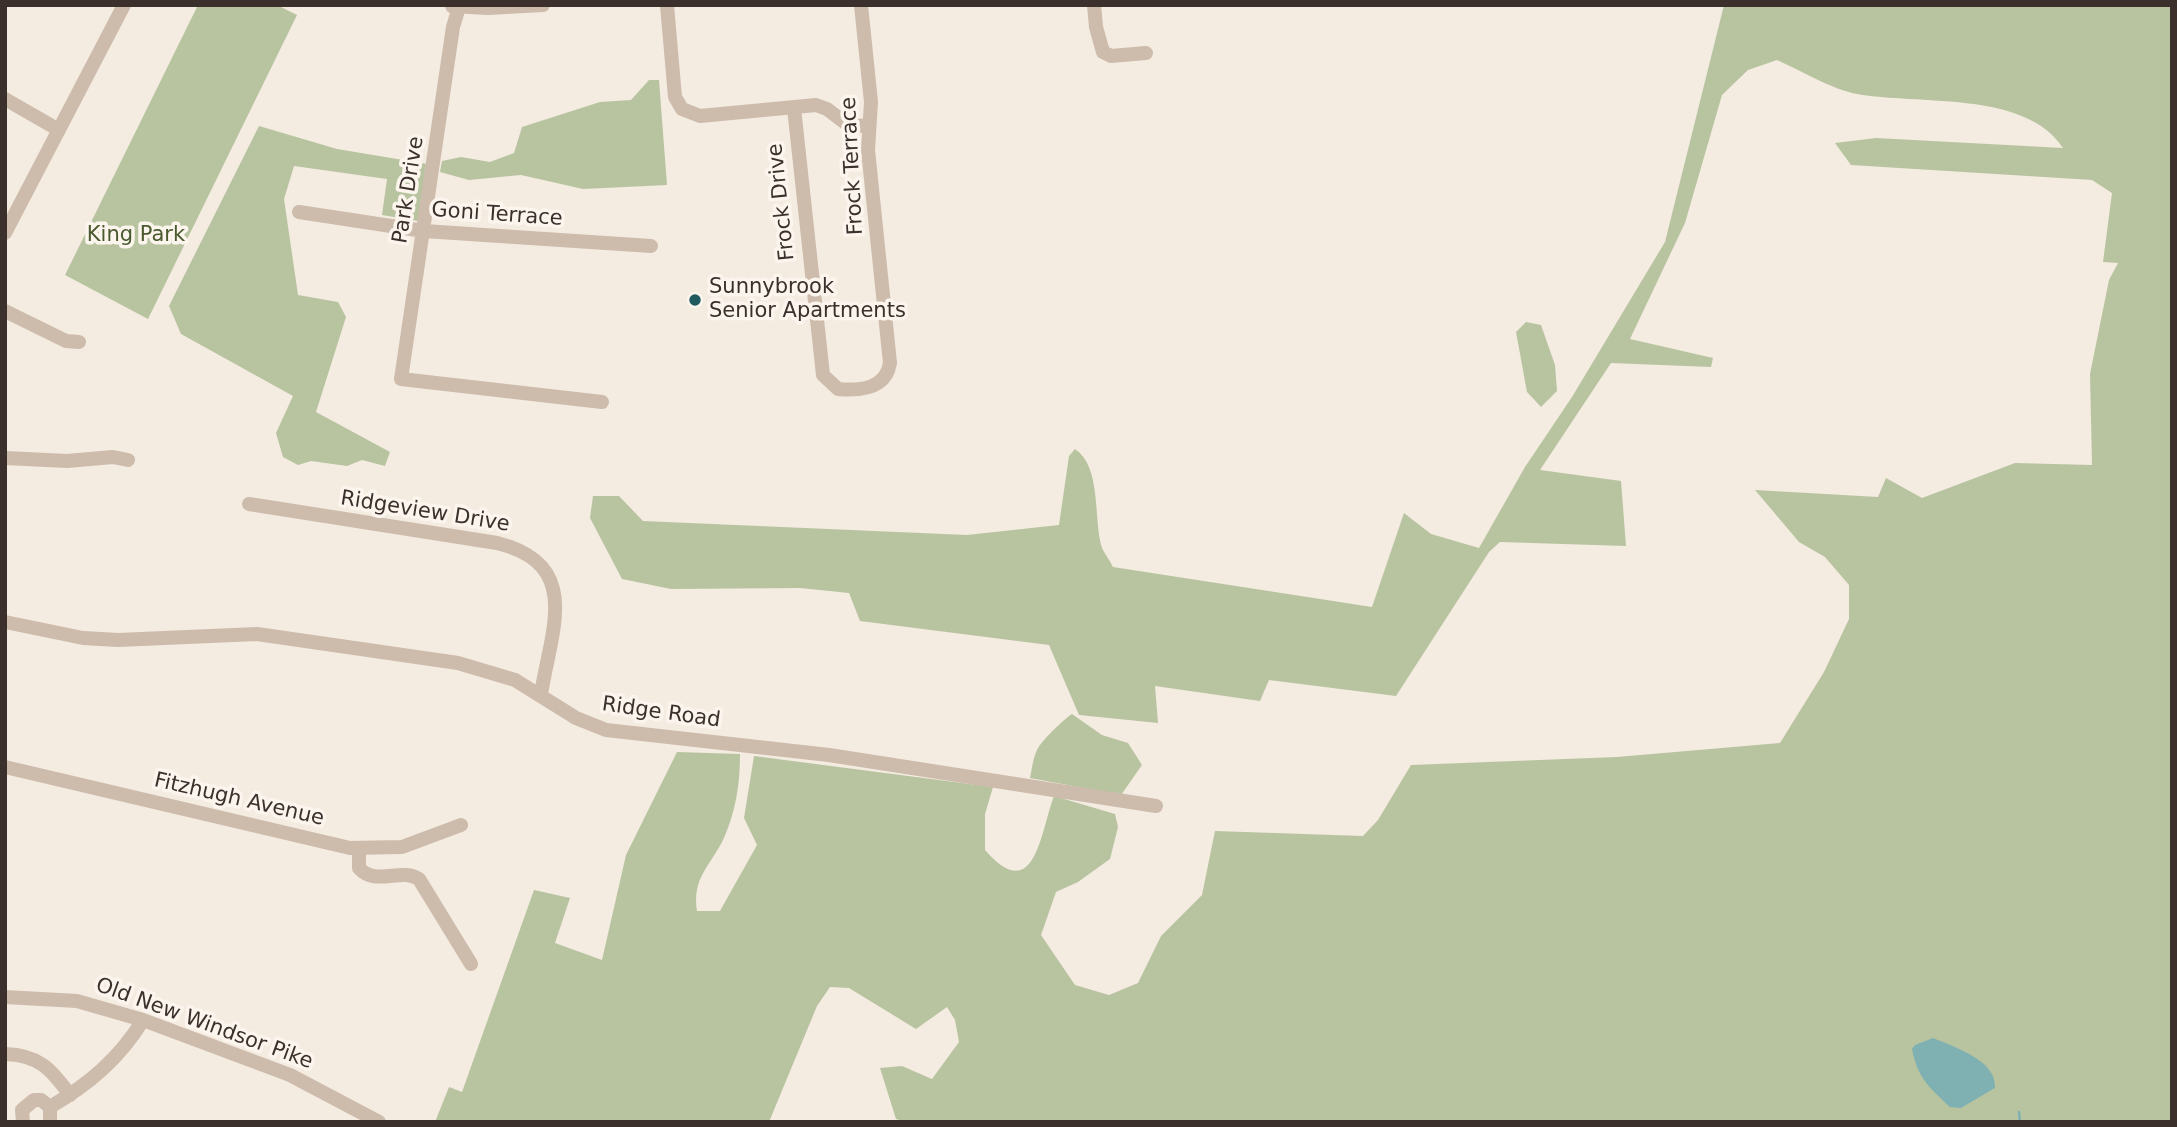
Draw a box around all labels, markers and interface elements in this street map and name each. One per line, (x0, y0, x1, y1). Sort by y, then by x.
street label: Frock Terrace (837, 96, 869, 236)
street label: Park Drive (388, 135, 430, 245)
street label: Frock Drive (763, 142, 801, 262)
street label: Goni Terrace (431, 198, 563, 232)
park label: King Park (87, 223, 185, 249)
place label: Sunnybrook Senior Apartments (709, 275, 906, 325)
marker: Sunnybrook Senior Apartments (687, 292, 703, 308)
street label: Ridgeview Drive (339, 486, 511, 538)
street label: Ridge Road (600, 692, 722, 734)
street label: Fitzhugh Avenue (152, 768, 326, 832)
street label: Old New Windsor Pike (92, 973, 316, 1075)

